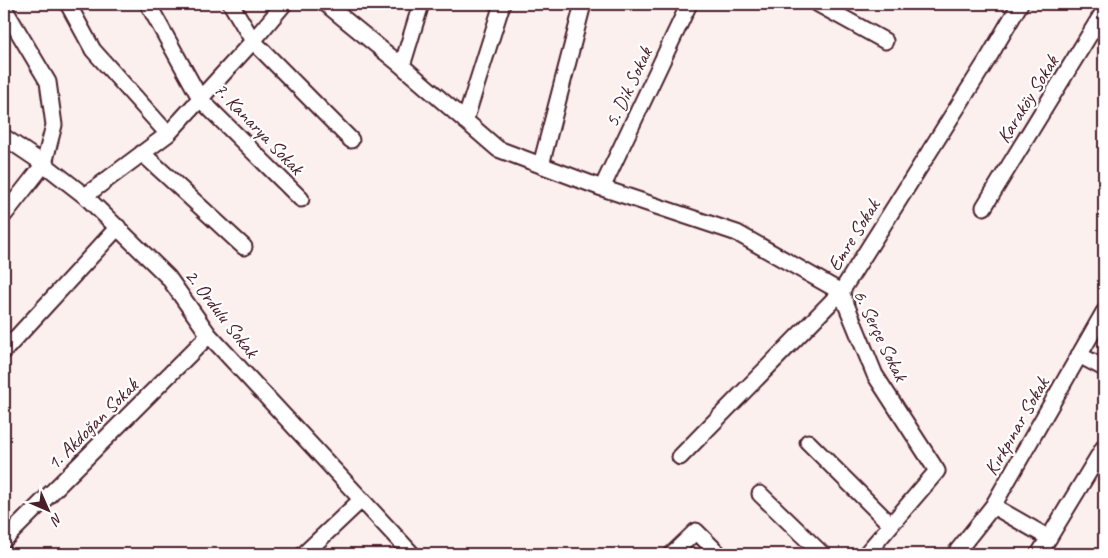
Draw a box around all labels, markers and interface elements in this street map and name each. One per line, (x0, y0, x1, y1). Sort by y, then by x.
street label: 5. Dik Sokak (599, 42, 658, 131)
street label: Karaköy Sokak (991, 50, 1065, 148)
street label: 7. Kanarya Sokak (208, 77, 310, 181)
street label: Emre Sokak (822, 193, 886, 276)
street label: 2. Ordulu Sokak (179, 264, 265, 364)
street label: 6. Serçe Sokak (848, 285, 914, 387)
street label: Kırkpınar Sokak (978, 371, 1055, 480)
street label: 1. Akdoğan Sokak (41, 372, 145, 475)
north arrow (22, 486, 72, 536)
text: N (46, 510, 66, 530)

